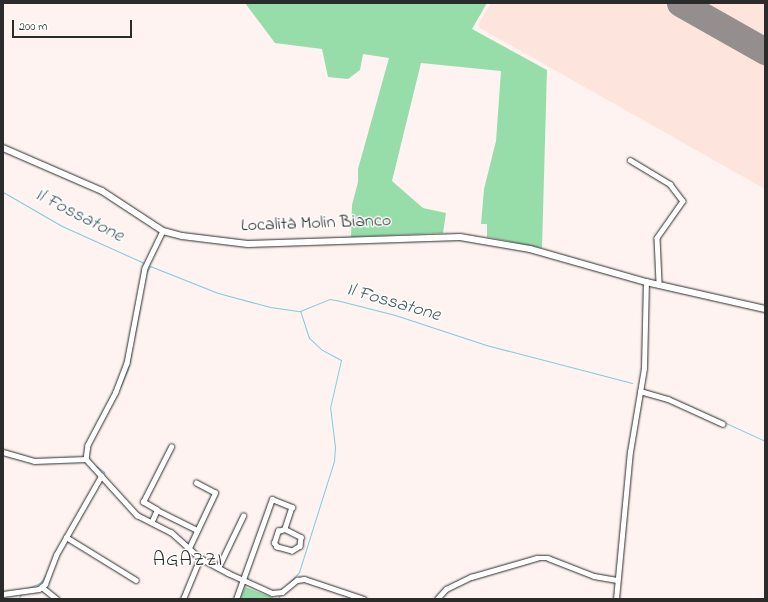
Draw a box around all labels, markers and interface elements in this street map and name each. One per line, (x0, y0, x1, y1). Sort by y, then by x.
scale bar (14, 12, 134, 38)
text: 200 m (19, 18, 48, 36)
water label: Il Fossatone (31, 184, 127, 248)
street label: Località Molin Bianco (241, 211, 391, 237)
water label: Il Fossatone (343, 279, 443, 327)
district label: AGAZZI (153, 548, 223, 572)

